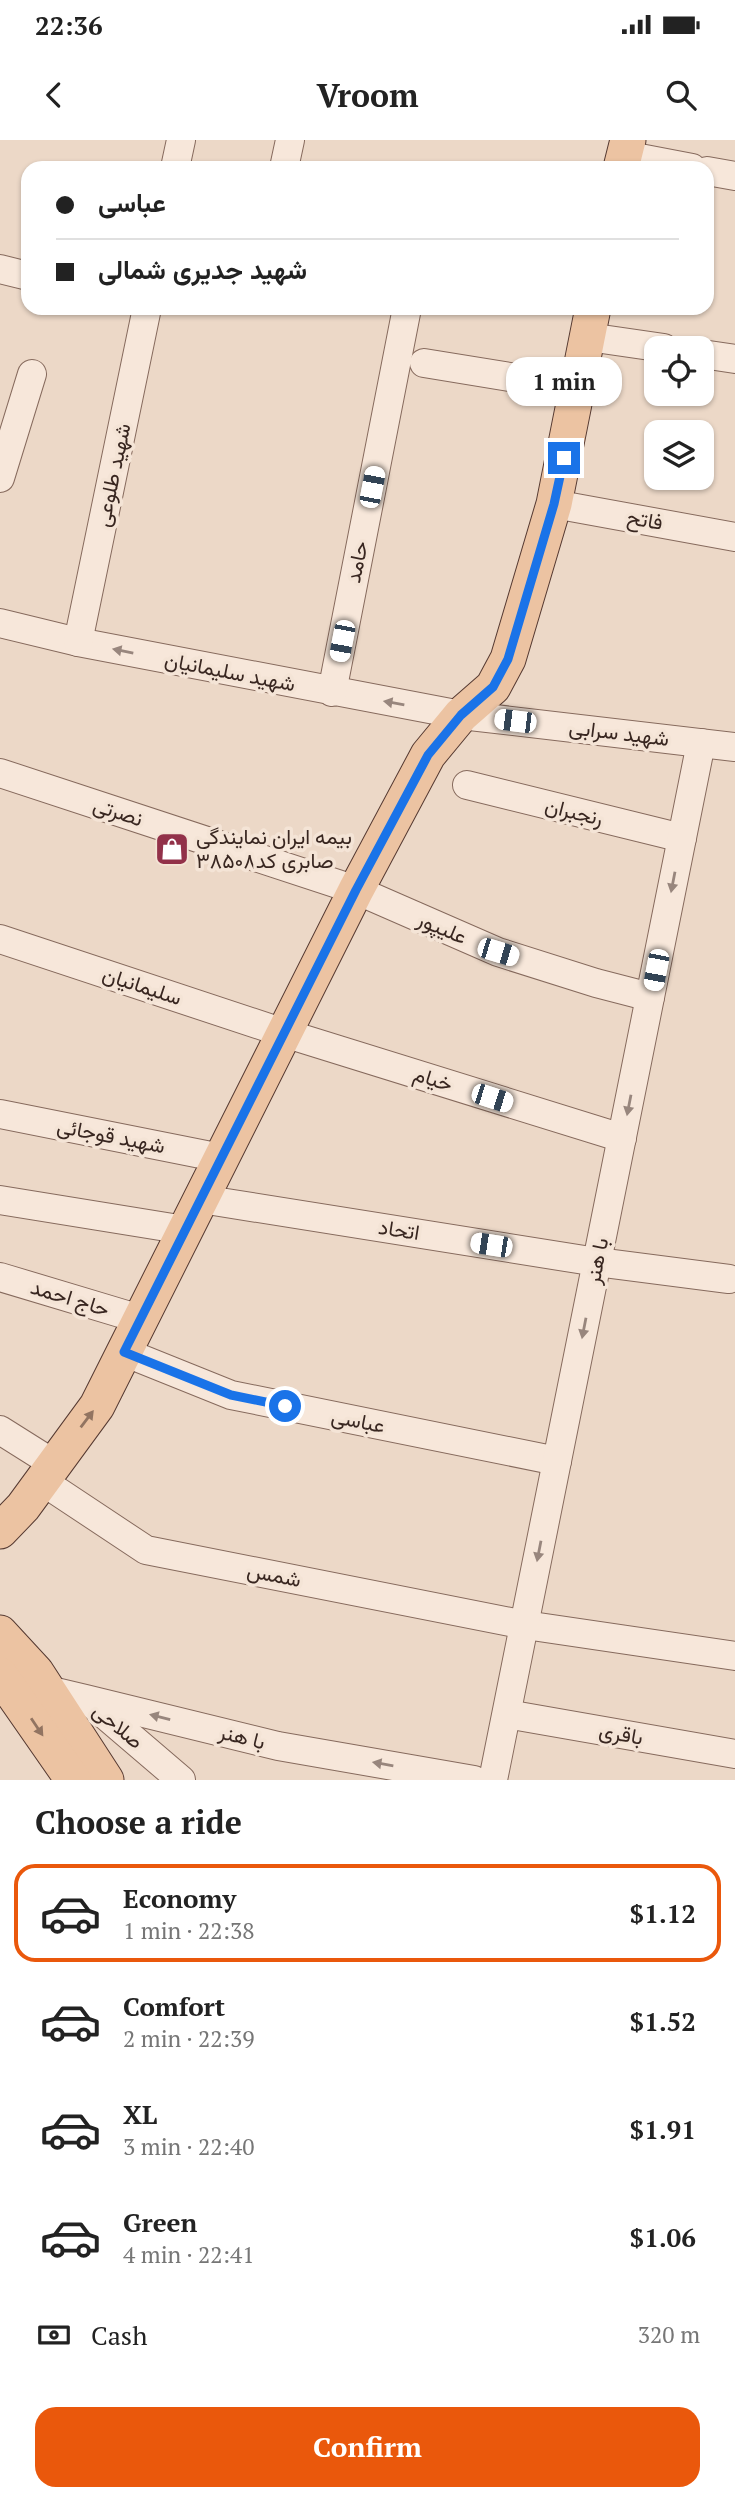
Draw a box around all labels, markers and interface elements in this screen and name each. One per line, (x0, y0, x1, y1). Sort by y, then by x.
text: 22:36 (35, 8, 103, 42)
text: Vroom (316, 74, 419, 116)
icon: back (35, 76, 73, 114)
icon: search (662, 76, 700, 114)
text: عباسی (98, 185, 166, 219)
text: شهید جدیری شمالی (98, 252, 307, 286)
map controls (644, 336, 714, 490)
button: locate (644, 336, 714, 406)
callout: 1 min (506, 356, 622, 406)
text: 1 min (533, 366, 595, 397)
street label: شهید طلوعی (87, 420, 137, 529)
button: layers (644, 420, 714, 490)
route end (548, 442, 580, 474)
car (358, 464, 387, 510)
street label: فاتح (625, 502, 665, 537)
street label: حامد (338, 539, 374, 585)
car (328, 618, 357, 664)
one-way arrow (112, 645, 134, 656)
street label: شهید سلیمانیان (162, 645, 298, 697)
one-way arrow (383, 697, 405, 708)
car (493, 708, 538, 734)
street label: شهید سرابی (567, 712, 671, 752)
street label: نصرتی (90, 790, 147, 832)
street label: رنجبران (542, 790, 606, 832)
place label: بیمه ایران نمایندگی صابری کد۳۸۵۰۸ (196, 822, 352, 874)
shop icon: بیمه ایران نمایندگی صابری کد۳۸۵۰۸ (153, 830, 191, 868)
one-way arrow (668, 871, 679, 893)
street label: علیپور (412, 904, 471, 951)
car (475, 936, 522, 968)
car (642, 947, 671, 993)
street label: سلیمانیان (99, 959, 185, 1011)
street label: خیام (410, 1059, 456, 1098)
car (469, 1082, 516, 1114)
one-way arrow (623, 1094, 634, 1116)
street label: شهید قوجائی (55, 1111, 168, 1159)
street label: اتحاد (377, 1212, 422, 1246)
car (469, 1231, 514, 1259)
street label: با هنر (578, 1235, 614, 1287)
street label: حاج احمد (27, 1272, 113, 1323)
one-way arrow (578, 1317, 589, 1339)
route start (269, 1390, 301, 1422)
street label: عباسی (329, 1401, 387, 1439)
one-way arrow (79, 1410, 93, 1428)
one-way arrow (534, 1540, 545, 1562)
street label: شمس (245, 1555, 304, 1593)
street label: صلاحی (87, 1696, 150, 1755)
one-way arrow (149, 1711, 171, 1722)
street label: باقری (597, 1715, 645, 1751)
street label: با هنر (215, 1717, 268, 1755)
one-way arrow (30, 1718, 44, 1736)
one-way arrow (372, 1758, 394, 1769)
text: Choose a ride (35, 1801, 242, 1843)
text: Economy (123, 1881, 236, 1915)
icon: car (39, 1882, 102, 1945)
text: $1.12 (630, 1896, 696, 1930)
text: 1 min · 22:38 (123, 1915, 255, 1946)
text: Comfort (123, 1989, 225, 2023)
icon: car (39, 1990, 102, 2053)
text: $1.52 (630, 2004, 696, 2038)
text: 2 min · 22:39 (123, 2023, 255, 2054)
text: XL (123, 2097, 157, 2131)
icon: car (39, 2098, 102, 2161)
text: $1.91 (630, 2112, 696, 2146)
text: 3 min · 22:40 (123, 2131, 255, 2162)
text: Green (123, 2205, 197, 2239)
icon: car (39, 2206, 102, 2269)
text: $1.06 (630, 2220, 696, 2254)
text: 4 min · 22:41 (123, 2239, 255, 2270)
icon: cash (35, 2316, 73, 2354)
text: Cash (91, 2318, 147, 2352)
text: 320 m (638, 2319, 700, 2350)
button: Confirm (35, 2407, 700, 2487)

